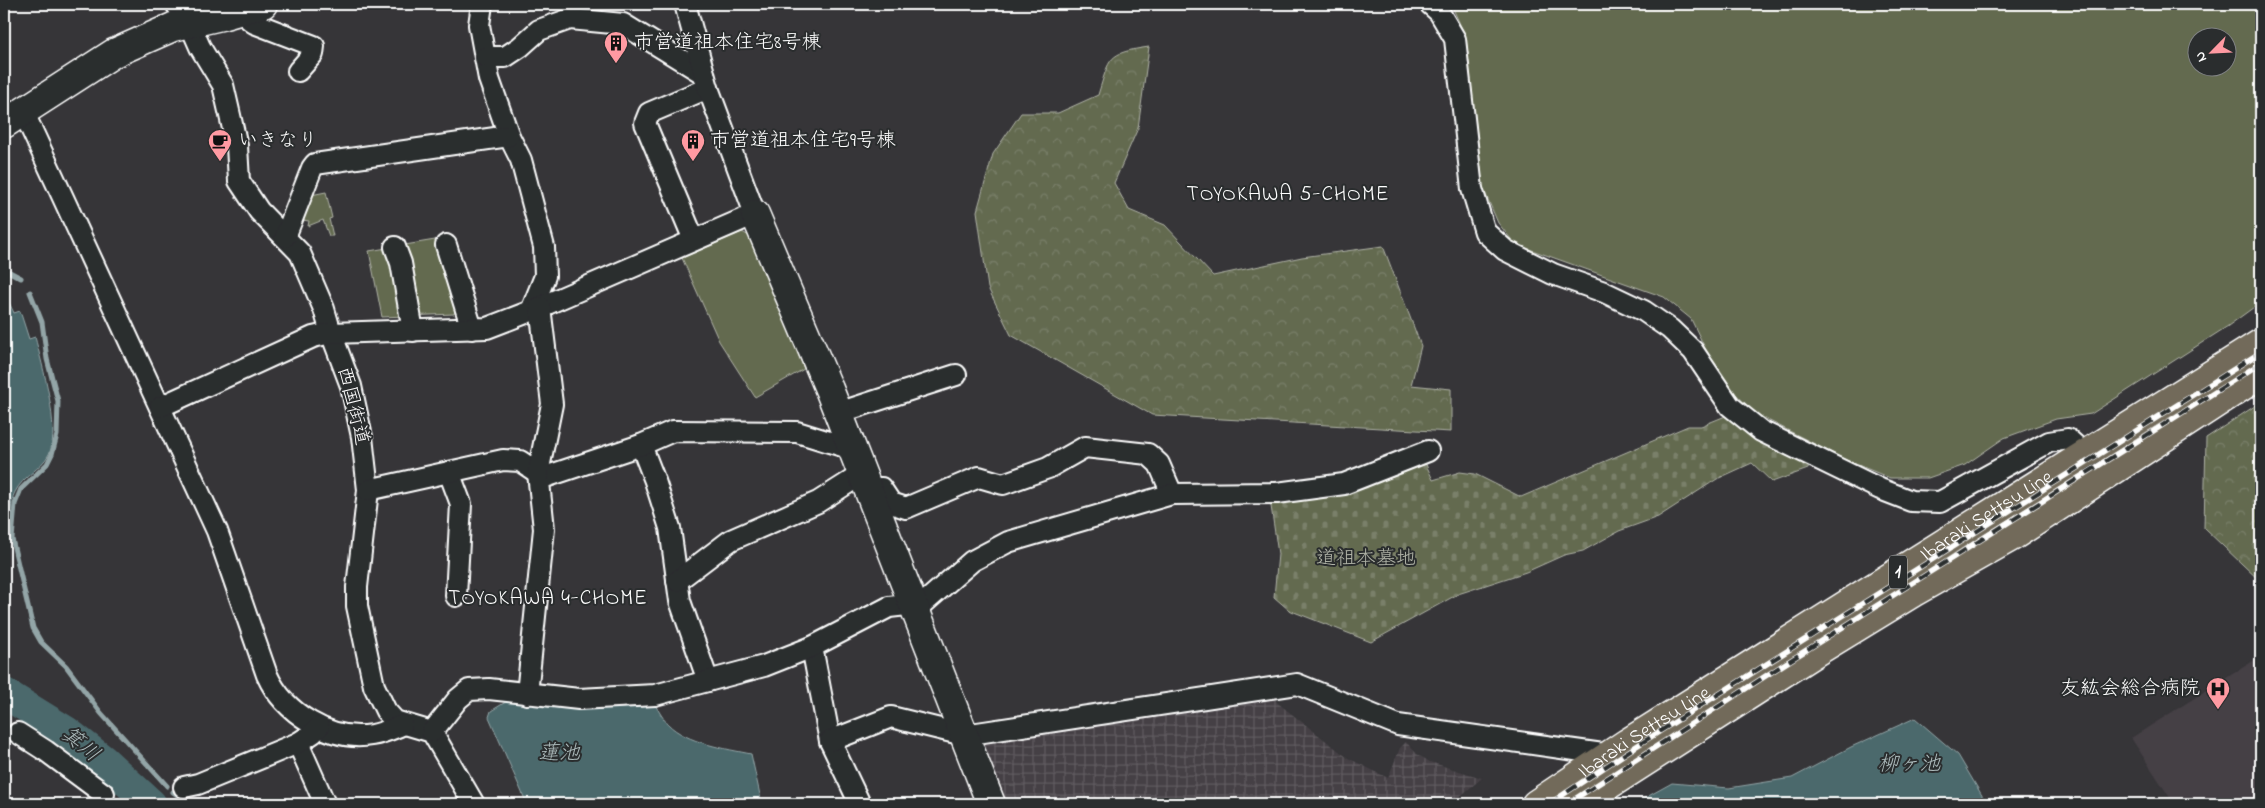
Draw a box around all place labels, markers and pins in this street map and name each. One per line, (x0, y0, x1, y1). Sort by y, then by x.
place label: 市営道祖本住宅8号棟 (634, 29, 822, 58)
building icon: 市営道祖本住宅8号棟 (603, 30, 629, 64)
place label: いきなり (238, 127, 318, 156)
place label: 市営道祖本住宅9号棟 (710, 127, 896, 156)
cafe icon: いきなり (207, 128, 233, 162)
building icon: 市営道祖本住宅9号棟 (680, 128, 706, 162)
place label: 友紘会総合病院 (2060, 675, 2200, 704)
hospital icon: 友紘会総合病院 (2205, 676, 2231, 710)

